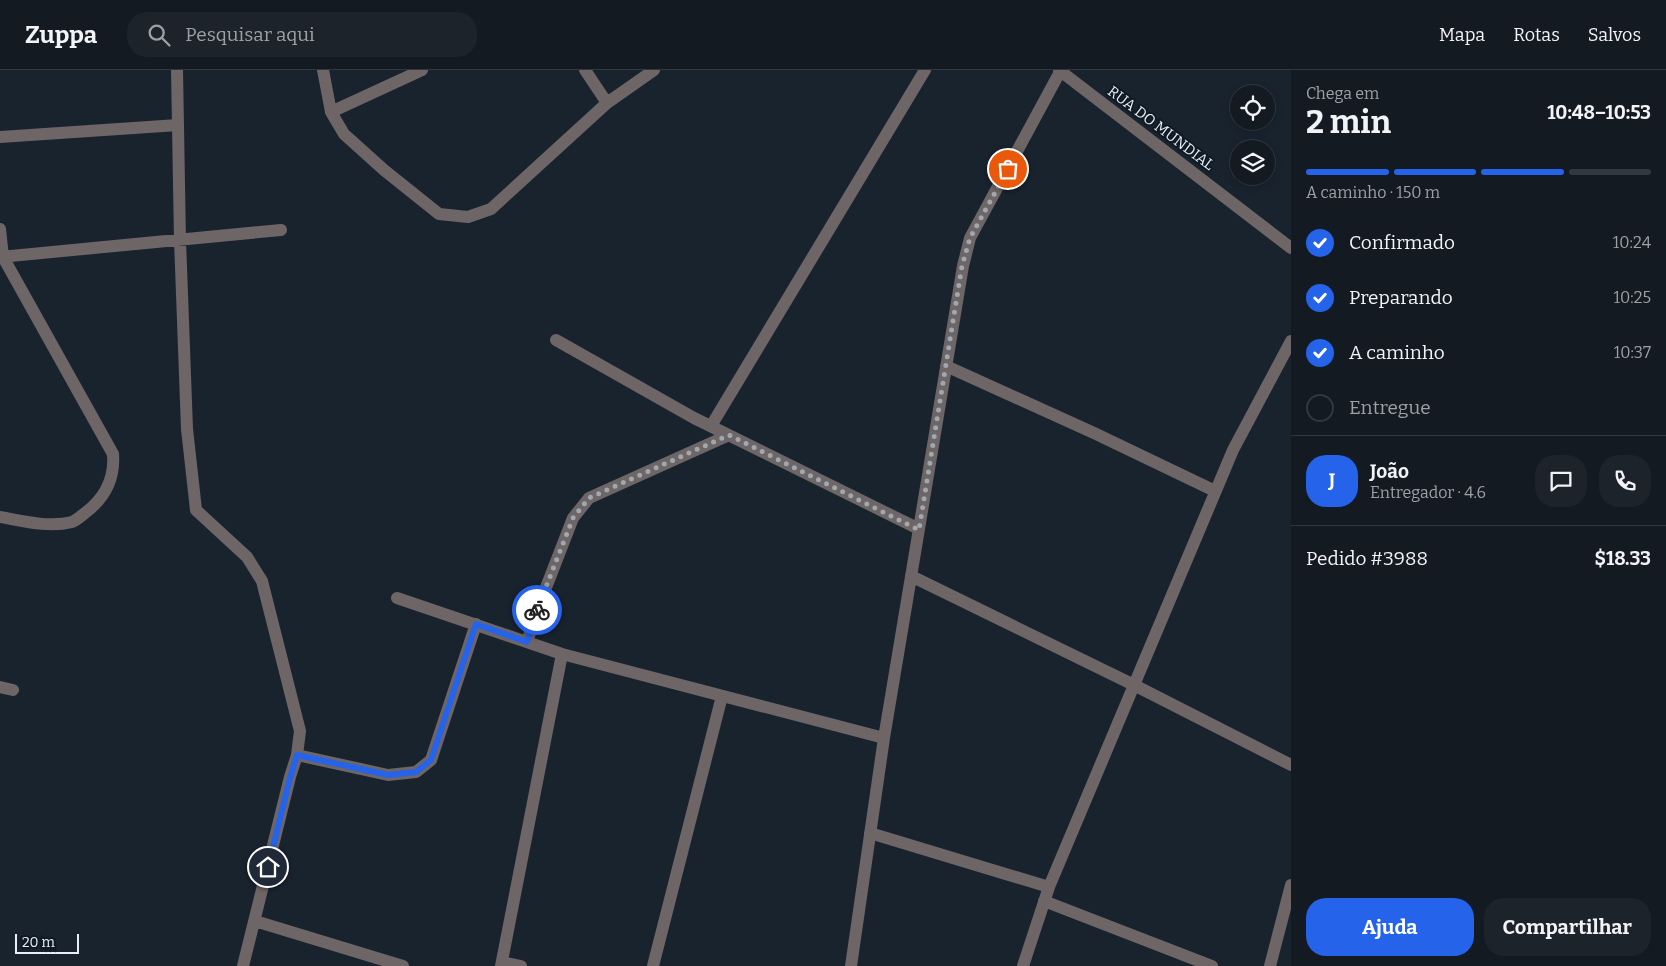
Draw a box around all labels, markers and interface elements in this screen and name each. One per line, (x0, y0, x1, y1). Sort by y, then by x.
search box (127, 12, 477, 57)
text: Zuppa (25, 21, 97, 49)
icon: search (145, 21, 173, 49)
text: Pesquisar aqui (185, 23, 315, 46)
text: Mapa (1439, 24, 1485, 46)
text: Rotas (1513, 24, 1560, 46)
text: Salvos (1588, 24, 1641, 46)
street label: RUA DO MUNDIAL (1104, 82, 1218, 174)
text: Chega em (1306, 84, 1379, 103)
map controls (1230, 85, 1275, 185)
button: locate (1230, 85, 1275, 130)
text: 10:48–10:53 (1547, 101, 1651, 124)
text: 2 min (1306, 103, 1391, 141)
button: layers (1230, 140, 1275, 185)
pin (987, 148, 1029, 190)
icon: bag (994, 155, 1022, 183)
text: A caminho · 150 m (1306, 183, 1440, 202)
icon: check (1306, 229, 1334, 257)
text: Confirmado (1349, 231, 1455, 254)
text: 10:24 (1613, 233, 1651, 252)
icon: check (1306, 284, 1334, 312)
text: Preparando (1349, 286, 1453, 309)
text: 10:25 (1614, 288, 1651, 307)
icon: check (1306, 339, 1334, 367)
text: A caminho (1349, 341, 1445, 364)
text: 10:37 (1614, 343, 1651, 362)
text: Entregue (1349, 396, 1431, 419)
button: chat (1535, 455, 1587, 507)
button: phone (1599, 455, 1651, 507)
text: João (1370, 460, 1409, 483)
text: J (1329, 469, 1335, 492)
text: Entregador · 4.6 (1370, 483, 1486, 502)
text: Pedido #3988 (1306, 547, 1428, 570)
text: $18.33 (1595, 547, 1651, 570)
courier (512, 585, 562, 635)
icon: bike (523, 596, 551, 624)
pin (247, 846, 289, 888)
icon: home (254, 853, 282, 881)
button: Ajuda (1306, 898, 1474, 956)
button: Compartilhar (1484, 898, 1651, 956)
scale bar (15, 931, 79, 954)
text: 20 m (22, 934, 55, 951)

